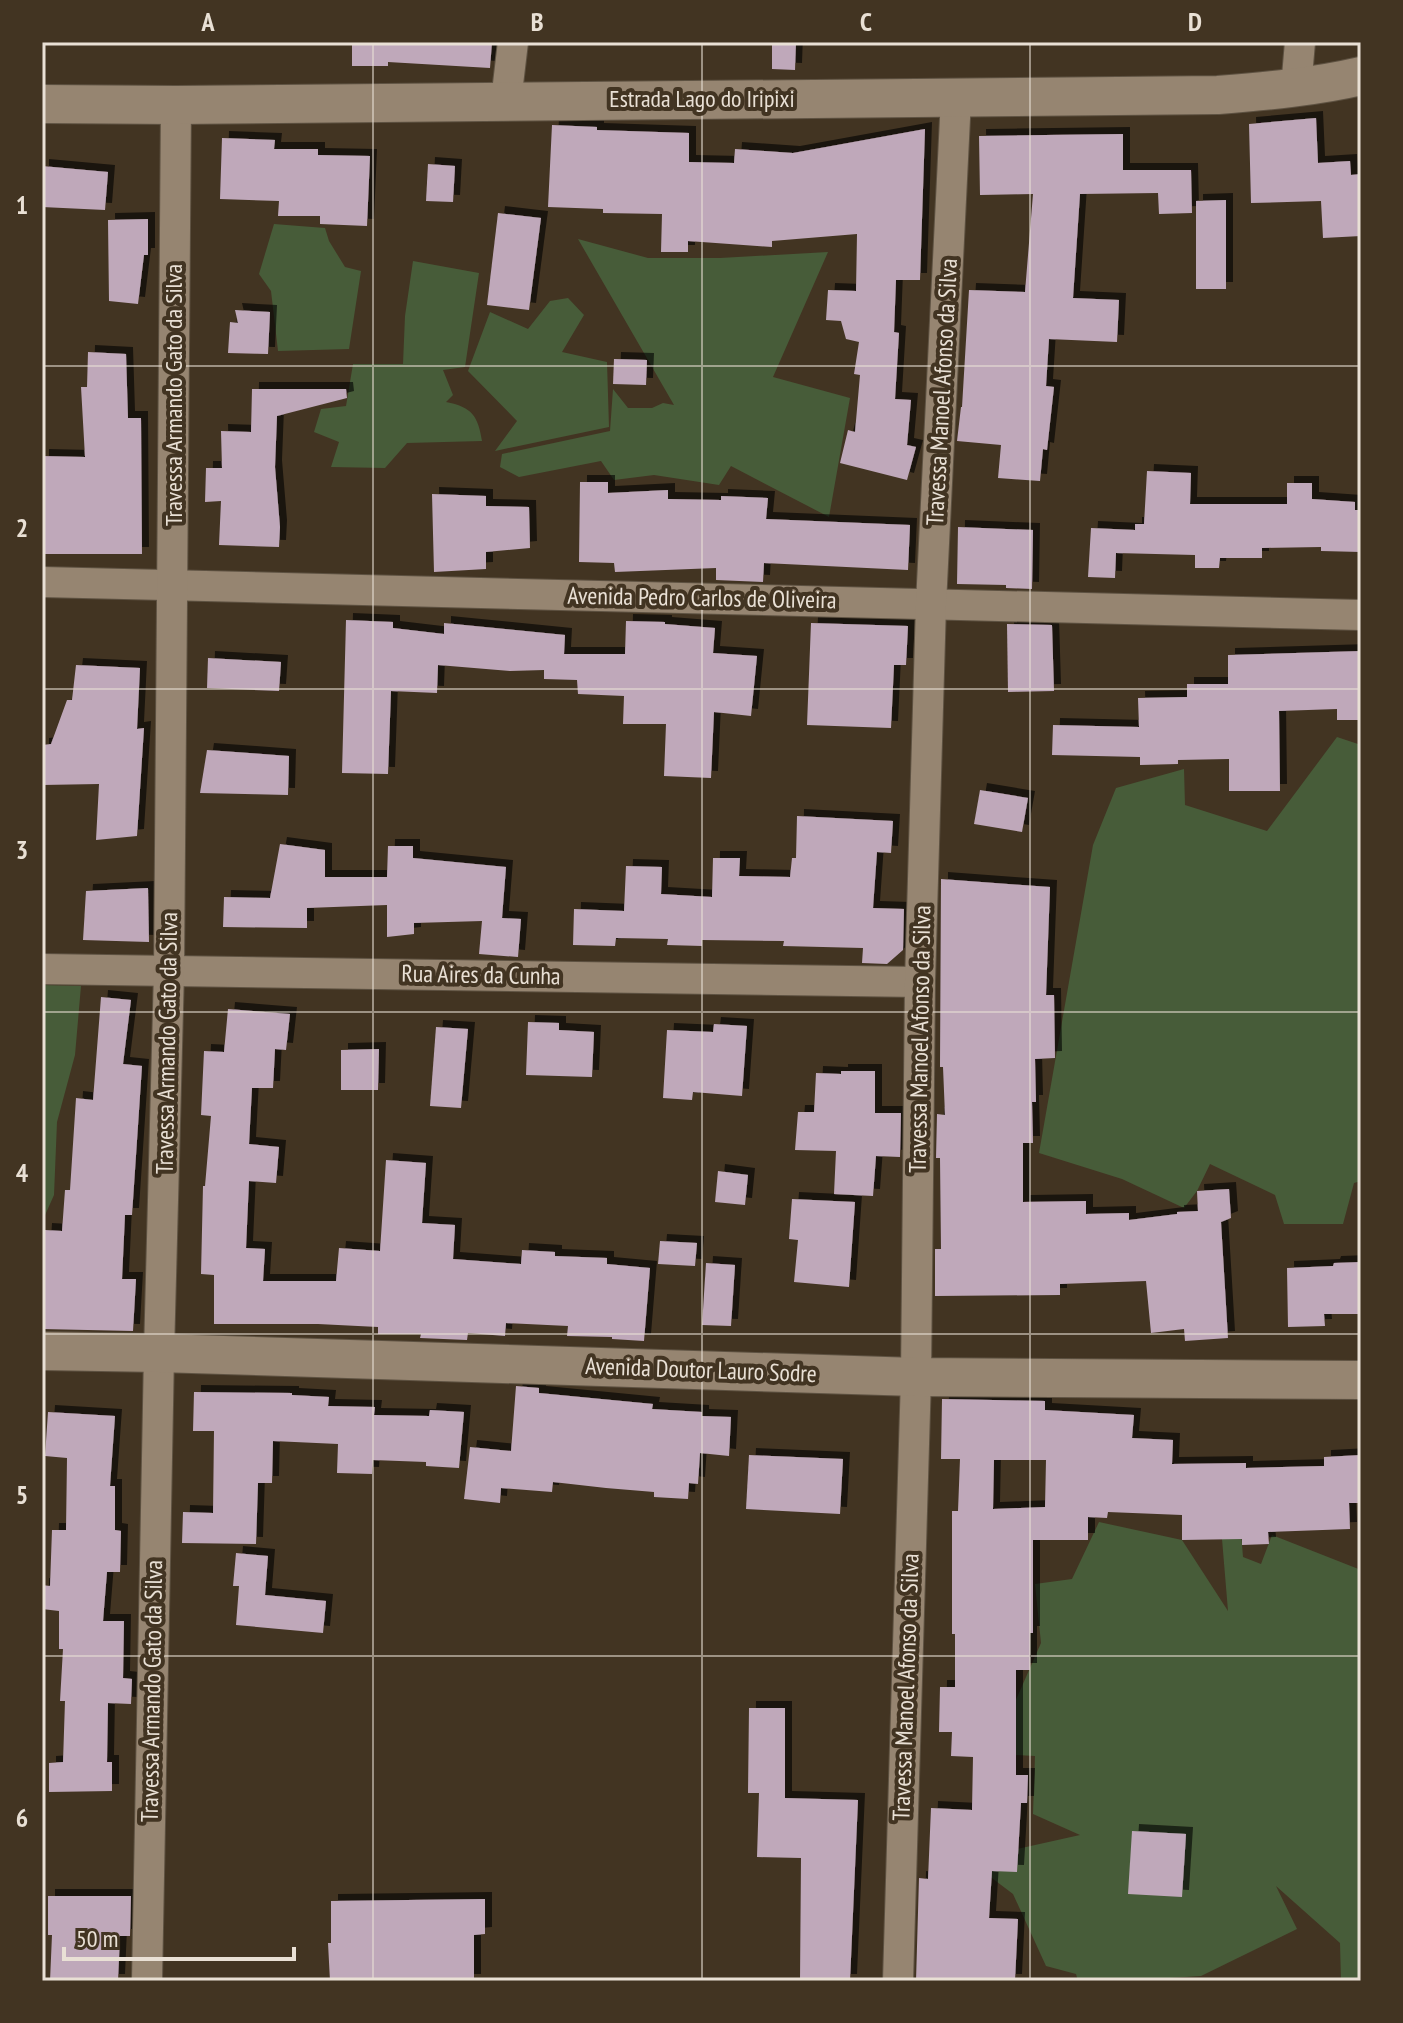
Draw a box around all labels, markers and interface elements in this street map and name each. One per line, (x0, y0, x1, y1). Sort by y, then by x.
text: A (200, 5, 215, 38)
text: B (531, 5, 544, 38)
text: C (860, 5, 872, 38)
text: D (1188, 5, 1202, 38)
street label: Estrada Lago do Iripixi (609, 83, 795, 114)
text: 1 (16, 188, 28, 221)
street label: Travessa Manoel Afonso da Silva (919, 258, 964, 526)
street label: Travessa Armando Gato da Silva (158, 264, 189, 526)
text: 2 (16, 511, 28, 544)
street label: Avenida Pedro Carlos de Oliveira (567, 580, 837, 615)
text: 3 (16, 833, 28, 866)
street label: Travessa Manoel Afonso da Silva (902, 905, 937, 1173)
street label: Travessa Armando Gato da Silva (149, 912, 184, 1174)
street label: Rua Aires da Cunha (401, 958, 561, 991)
text: 4 (16, 1156, 29, 1189)
street label: Avenida Doutor Lauro Sodre (585, 1350, 817, 1389)
text: 5 (16, 1478, 28, 1511)
street label: Travessa Manoel Afonso da Silva (885, 1553, 926, 1821)
street label: Travessa Armando Gato da Silva (134, 1560, 169, 1822)
text: 6 (16, 1801, 28, 1834)
scale bar (64, 1911, 294, 1961)
text: 50 m (76, 1923, 118, 1954)

